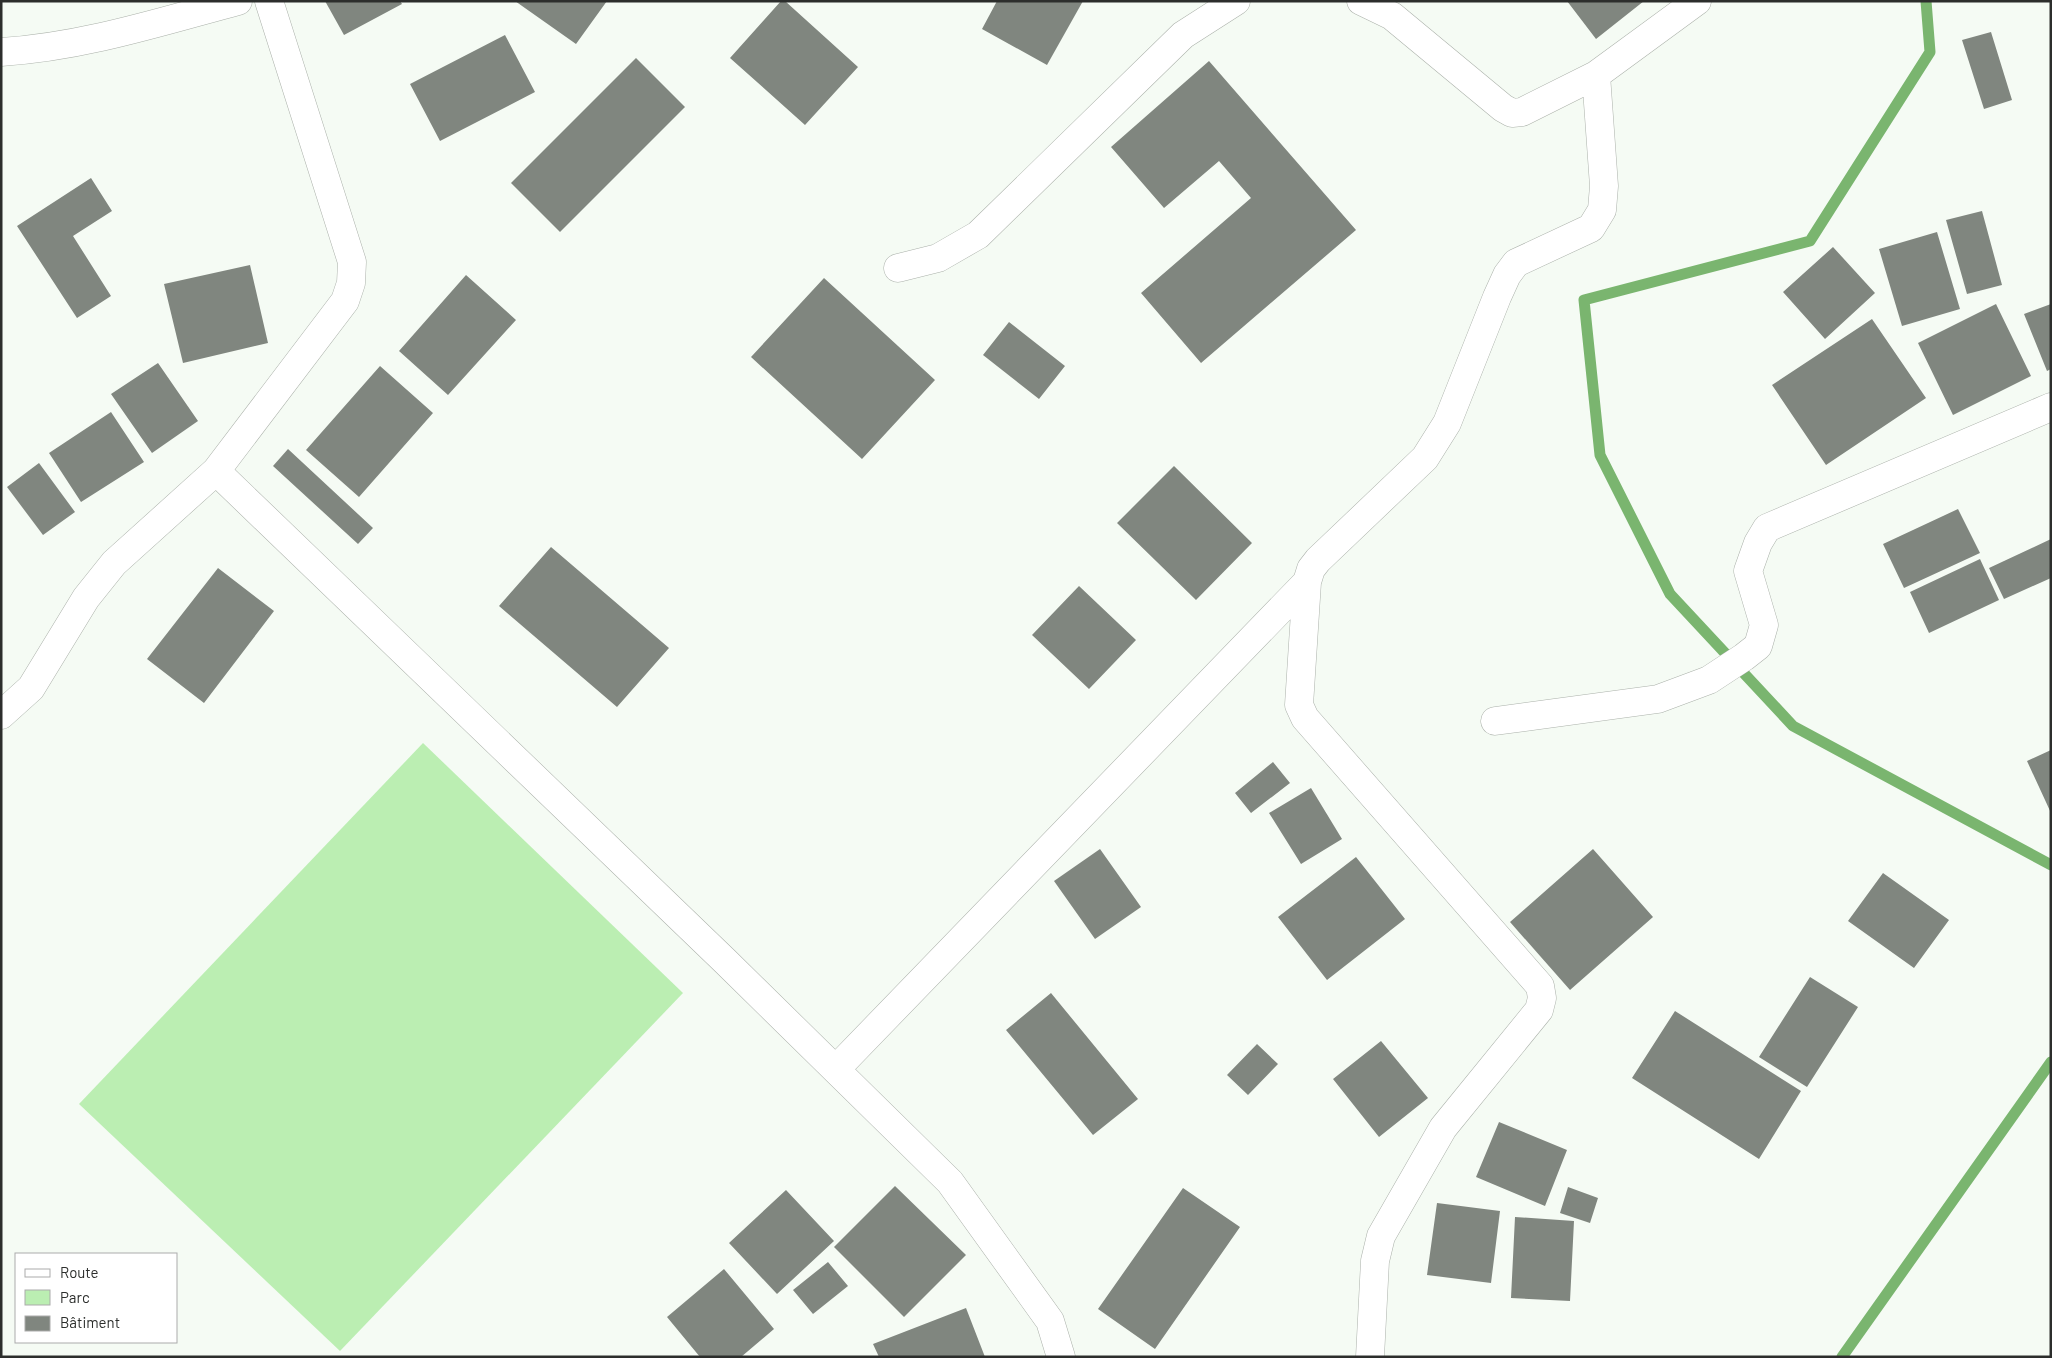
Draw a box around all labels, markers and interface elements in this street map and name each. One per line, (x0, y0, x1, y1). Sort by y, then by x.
legend (15, 1253, 178, 1343)
text: Route (60, 1263, 99, 1281)
text: Parc (60, 1288, 90, 1306)
text: Bâtiment (60, 1313, 120, 1331)

